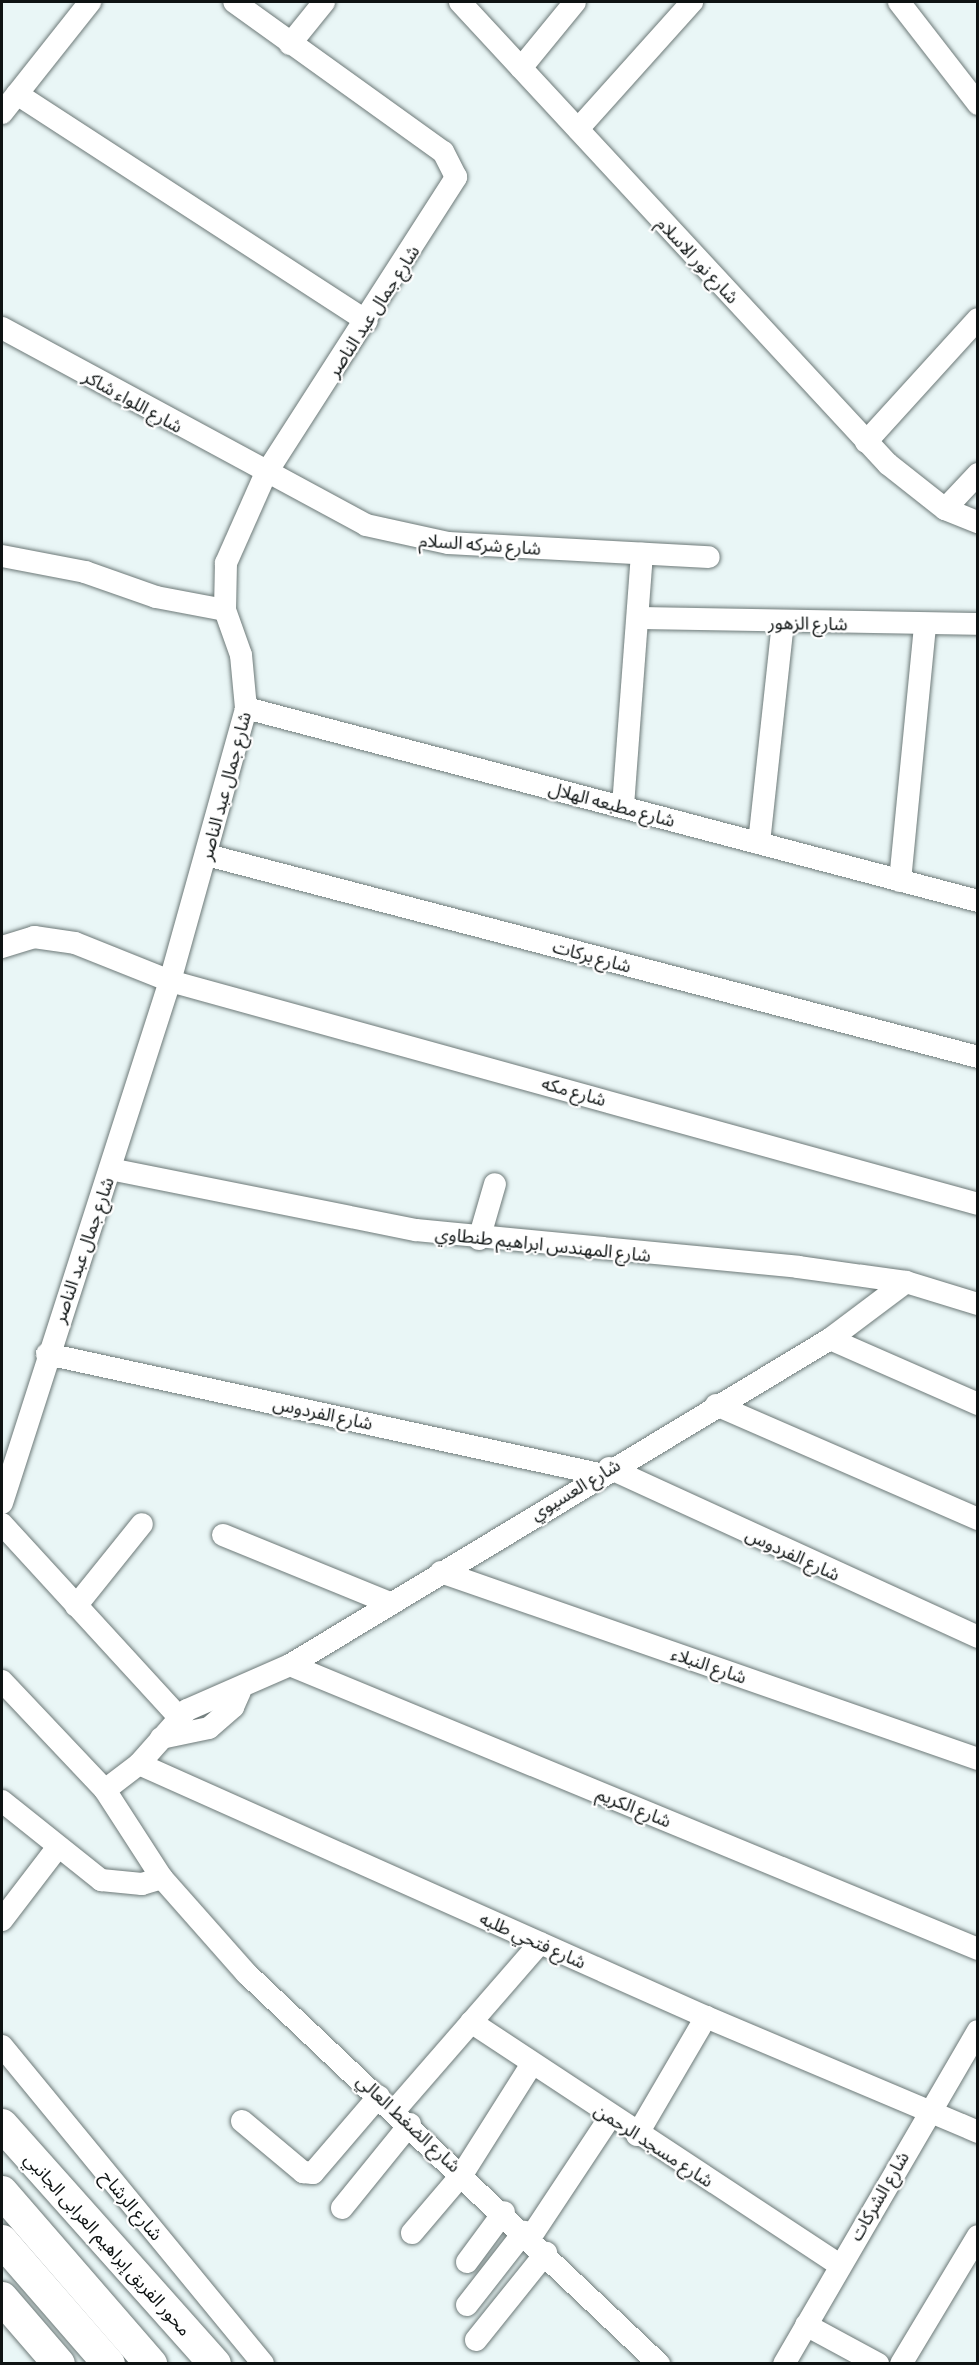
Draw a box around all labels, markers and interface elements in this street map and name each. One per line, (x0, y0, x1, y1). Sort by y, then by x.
street label: شارع نور الاسلام (652, 212, 744, 308)
street label: شارع جمال عبد الناصر (322, 241, 424, 381)
street label: شارع اللواء شاكر (79, 365, 187, 437)
street label: شارع شركه السلام (418, 529, 542, 559)
street label: شارع الزهور (768, 612, 848, 634)
street label: شارع جمال عبد الناصر (195, 709, 255, 863)
street label: شارع مطبعه الهلال (546, 777, 678, 831)
street label: شارع بركات (550, 935, 634, 977)
street label: شارع مكه (539, 1072, 609, 1110)
street label: شارع جمال عبد الناصر (48, 1174, 118, 1326)
street label: شارع المهندس ابراهيم طنطاوي (434, 1222, 652, 1266)
street label: شارع الفردوس (271, 1392, 375, 1434)
street label: شارع العسيوي (526, 1454, 624, 1524)
street label: شارع الفردوس (742, 1523, 844, 1585)
street label: شارع النبلاء (669, 1642, 749, 1688)
street label: شارع الكريم (593, 1782, 675, 1832)
street label: شارع فتحي طلبه (477, 1907, 589, 1973)
street label: شارع الضغط العالي (353, 2069, 465, 2177)
street label: شارع مسجد الرحمن (591, 2099, 717, 2191)
street label: شارع الشركات (845, 2147, 913, 2245)
street label: محور الفريق إبراهيم العرابى الجانبي (20, 2148, 196, 2340)
street label: شارع الرشاح (96, 2166, 168, 2244)

